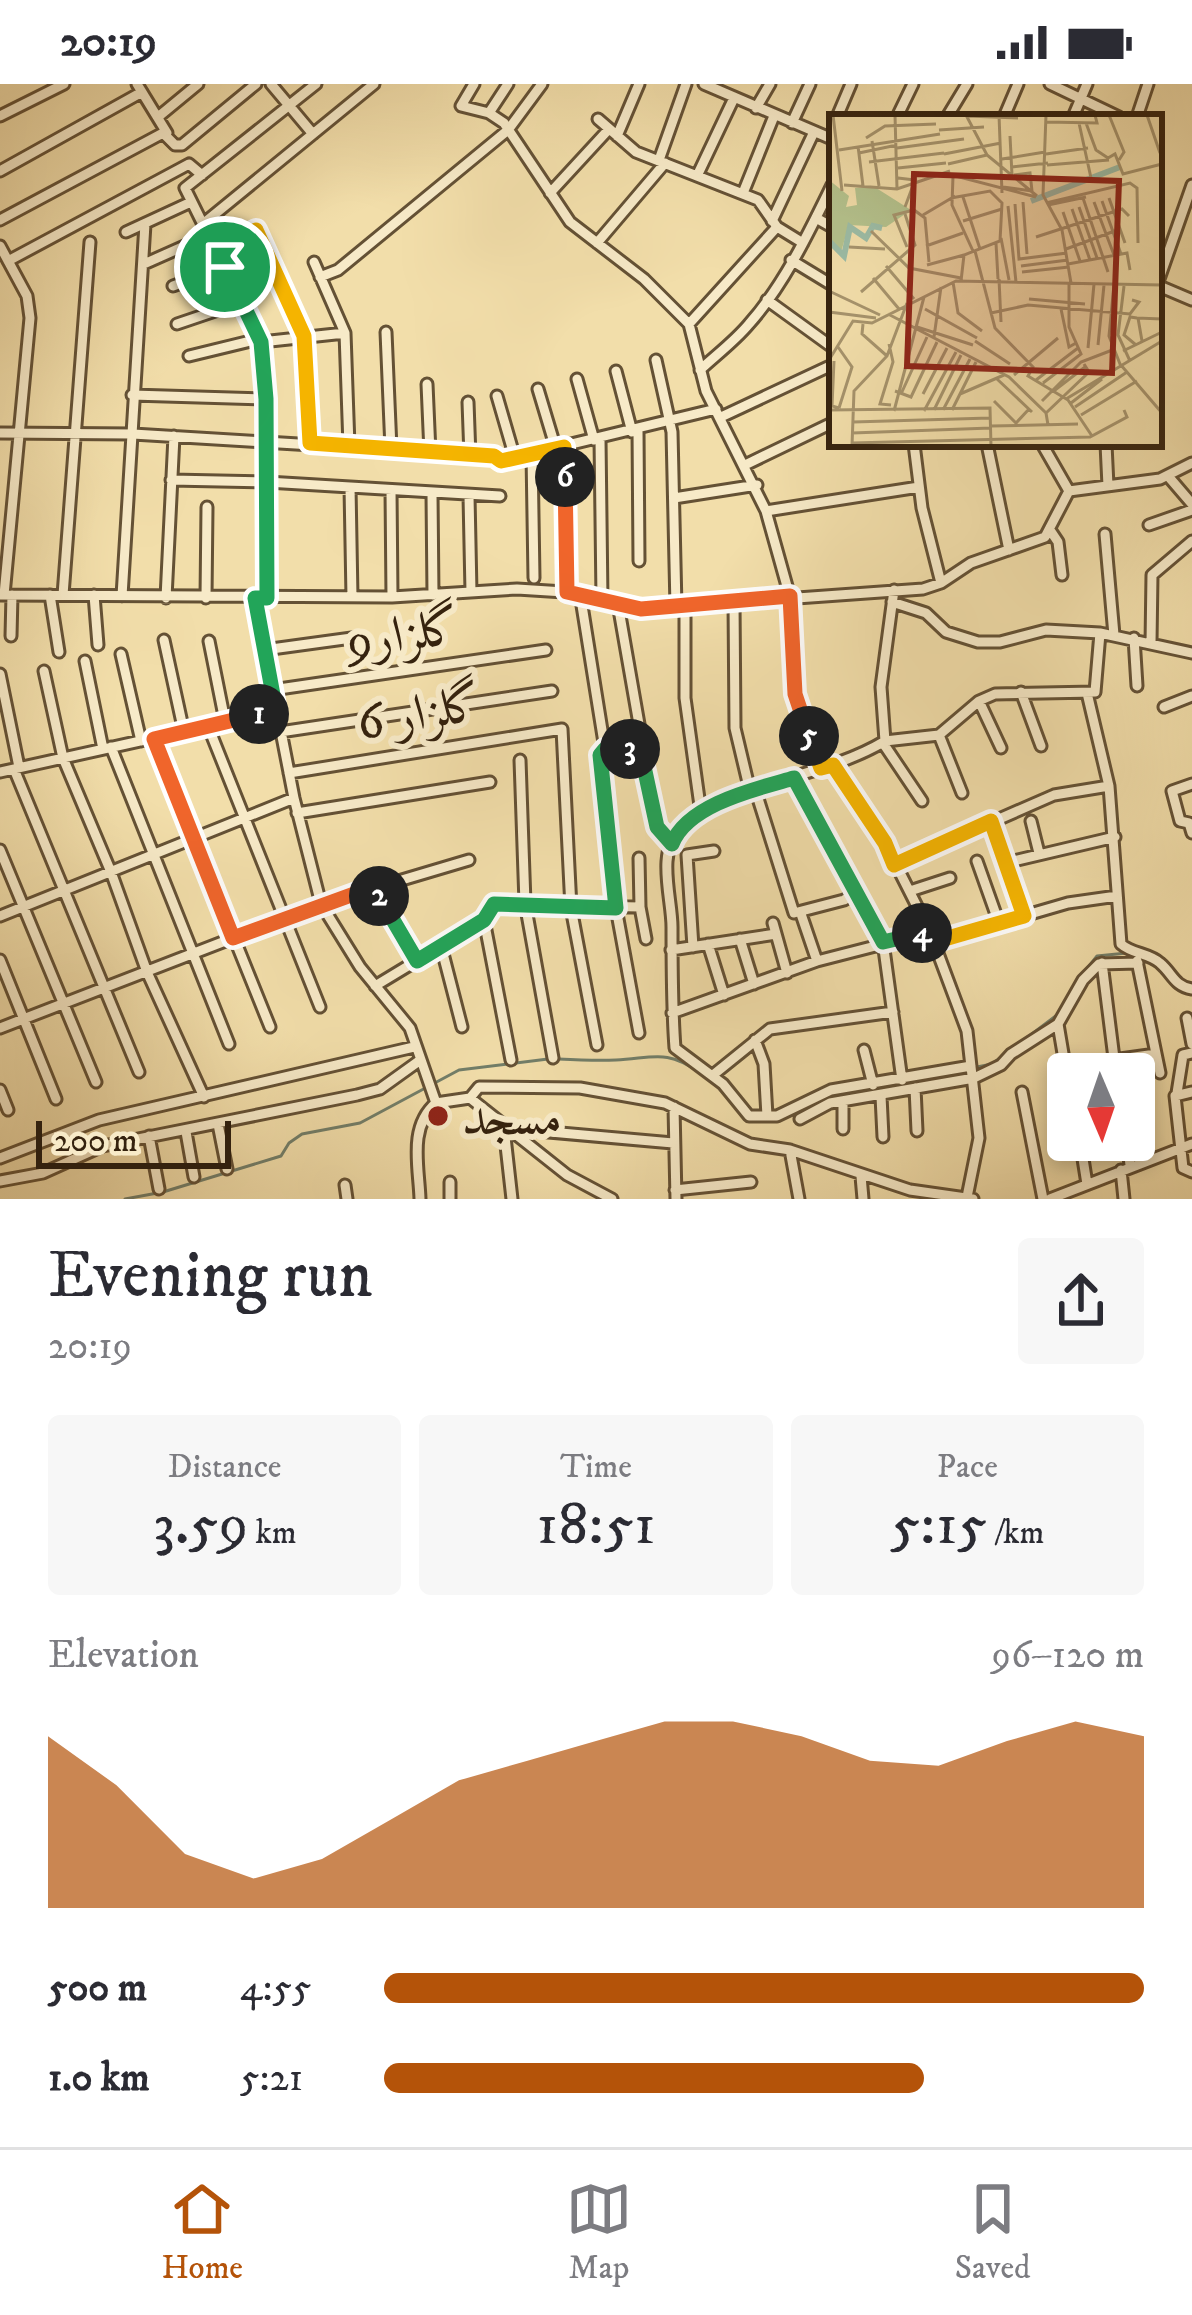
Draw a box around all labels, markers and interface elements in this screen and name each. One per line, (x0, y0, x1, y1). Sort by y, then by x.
text: 20:19 (60, 14, 157, 70)
inset map (829, 114, 1162, 447)
pin (174, 216, 276, 318)
icon: arrive (192, 234, 258, 300)
pin: 6 (535, 447, 595, 507)
text: 6 (556, 456, 574, 497)
street label: گلزار9 (340, 595, 464, 675)
street label: گلزار 6 (352, 671, 487, 756)
pin: 1 (229, 684, 289, 744)
text: 1 (253, 693, 265, 734)
pin: 5 (779, 706, 839, 766)
text: 5 (801, 715, 817, 756)
pin: 3 (600, 719, 660, 779)
text: 3 (624, 728, 636, 769)
pin: 2 (349, 866, 409, 926)
text: 2 (371, 875, 387, 916)
pin: 4 (892, 903, 952, 963)
text: 4 (913, 912, 932, 953)
north arrow (1047, 1053, 1155, 1161)
map controls (1047, 1053, 1155, 1161)
place label: مسجد (462, 1087, 562, 1151)
marker: مسجد (425, 1103, 451, 1129)
scale bar (36, 1115, 231, 1168)
text: 200 m (54, 1121, 138, 1162)
text: Evening run (48, 1236, 373, 1318)
button: share (1018, 1238, 1144, 1364)
text: 20:19 (48, 1322, 132, 1371)
text: Distance (168, 1447, 282, 1488)
text: Time (560, 1447, 632, 1488)
text: Pace (937, 1447, 998, 1488)
text: 3.59 (153, 1488, 248, 1563)
text: 18:51 (536, 1488, 656, 1563)
text: 5:15 (890, 1488, 987, 1563)
text: km (248, 1513, 297, 1554)
text: /km (987, 1513, 1044, 1554)
text: Elevation (48, 1631, 199, 1680)
text: 96–120 m (992, 1631, 1144, 1680)
text: 500 m (48, 1964, 147, 2013)
text: 4:55 (240, 1964, 311, 2013)
text: 1.0 km (48, 2054, 150, 2103)
text: 5:21 (240, 2054, 303, 2103)
tab: Home (161, 2176, 243, 2289)
tab: Map (566, 2176, 632, 2289)
tab: Saved (955, 2176, 1031, 2289)

